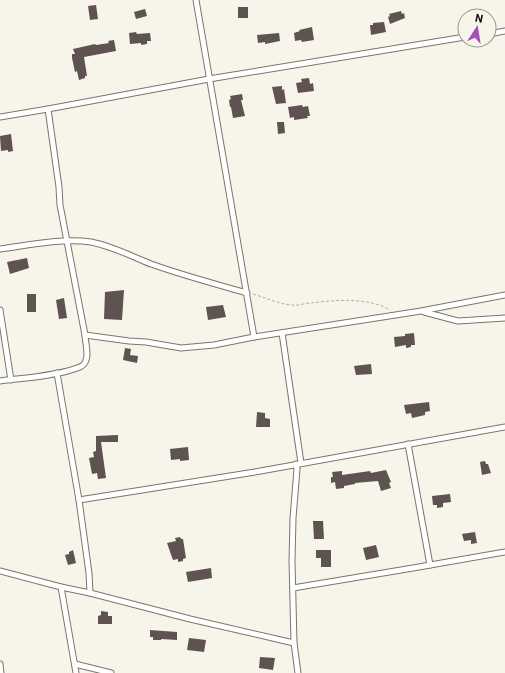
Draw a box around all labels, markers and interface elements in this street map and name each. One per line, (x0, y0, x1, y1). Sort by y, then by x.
north arrow (457, 8, 497, 48)
text: N (474, 12, 484, 26)

